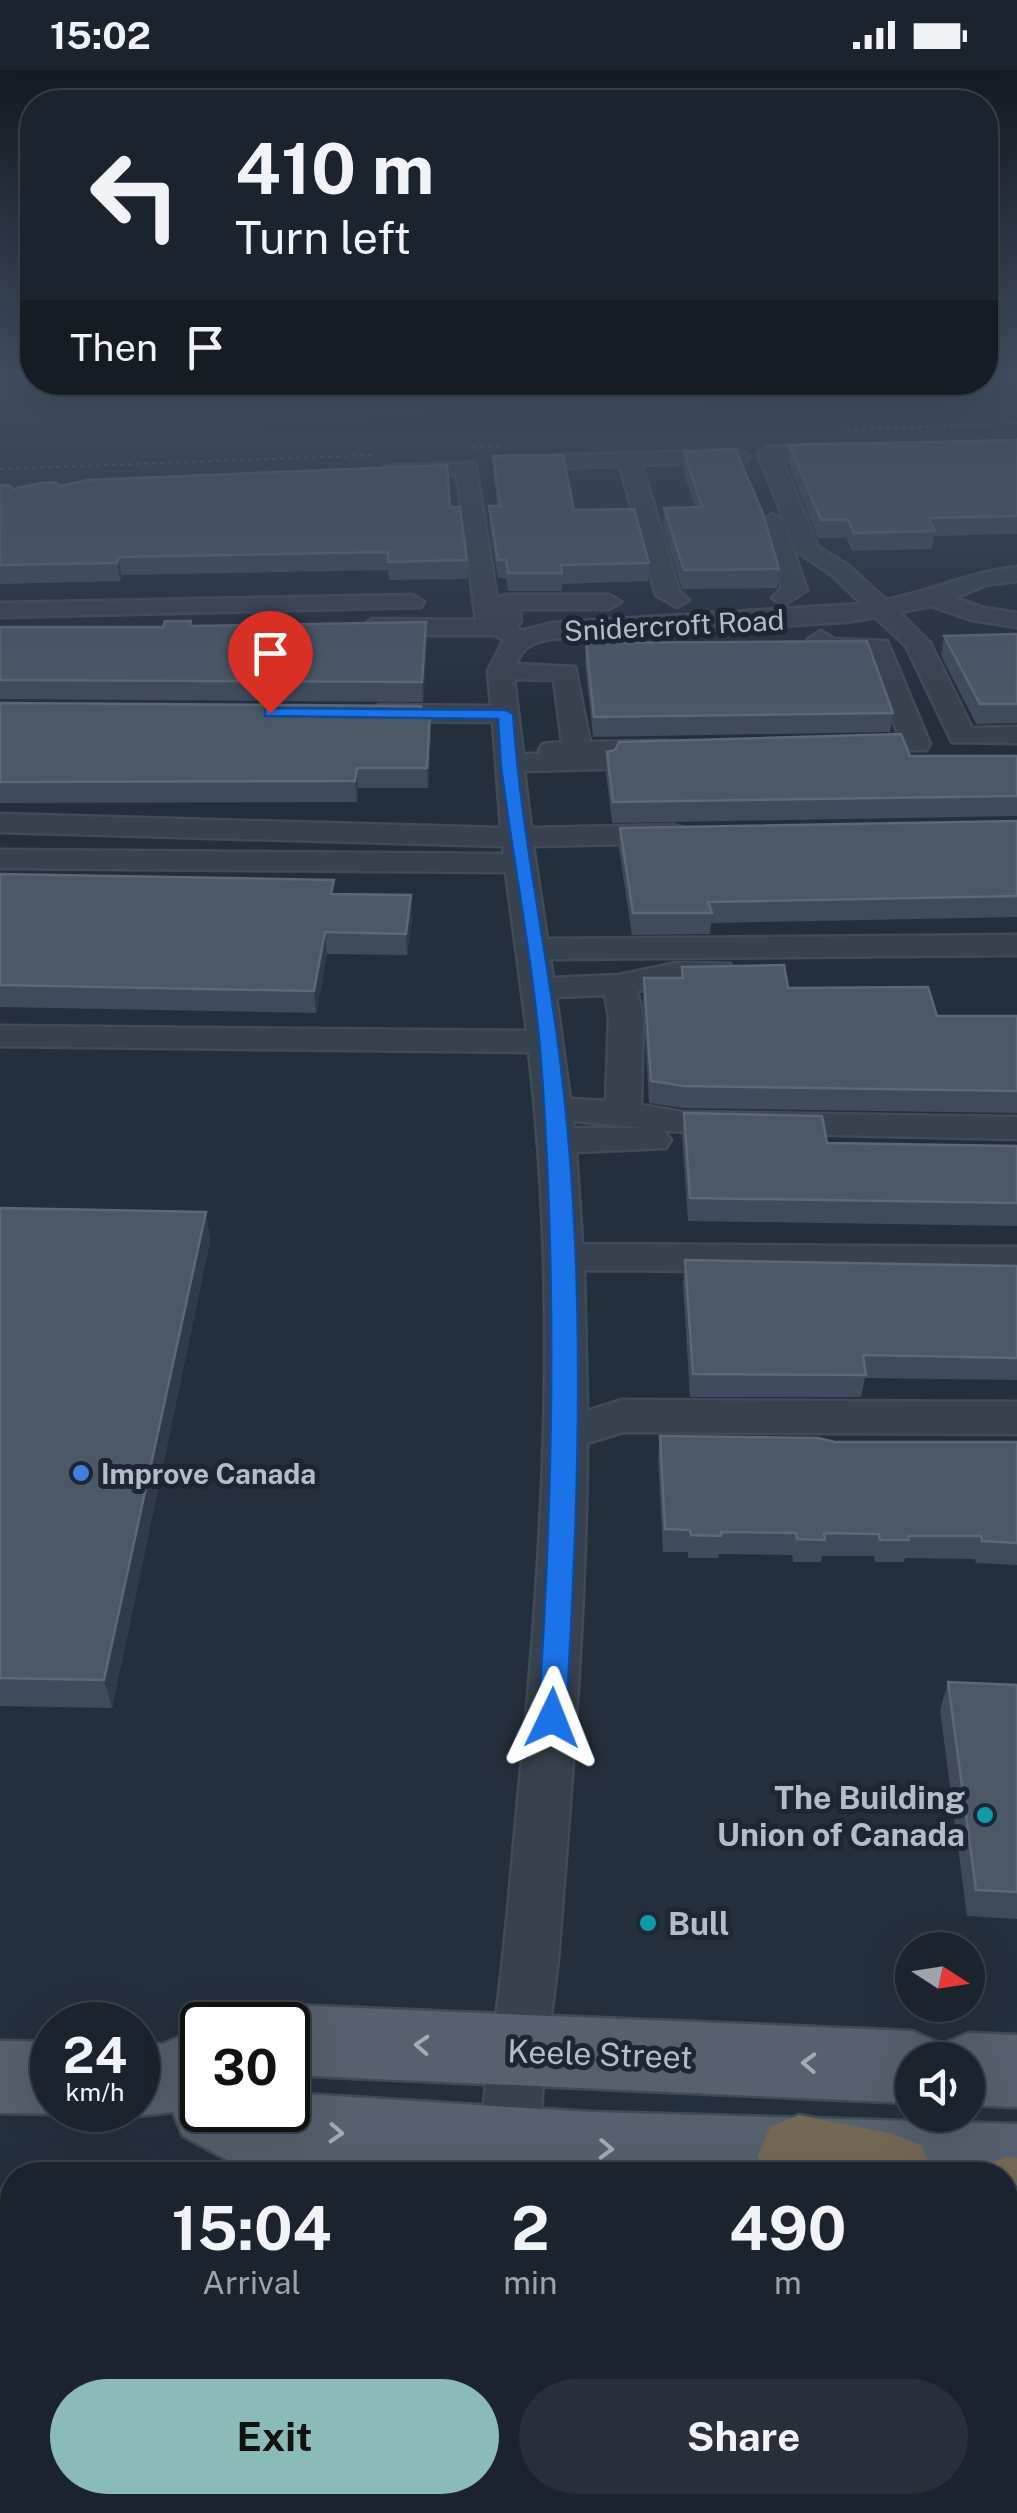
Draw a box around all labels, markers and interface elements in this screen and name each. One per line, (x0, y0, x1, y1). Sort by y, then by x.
text: 15:02 (50, 13, 151, 58)
text: 410 m (235, 127, 434, 210)
icon: left (70, 130, 200, 260)
text: Turn left (235, 211, 411, 264)
icon: arrive (178, 320, 233, 375)
text: Then (70, 325, 158, 370)
street label: Snidercroft Road (563, 603, 785, 647)
pin (228, 611, 313, 714)
icon: arrive (243, 626, 298, 681)
place label: Improve Canada (101, 1457, 316, 1490)
marker: Improve Canada (70, 1462, 92, 1484)
position arrow (500, 1666, 604, 1770)
place label: The Building Union of Canada (717, 1779, 965, 1853)
marker: The Building Union of Canada (974, 1804, 996, 1826)
place label: Bull (668, 1905, 730, 1942)
marker: Bull (637, 1912, 659, 1934)
north arrow (895, 1932, 985, 2022)
map controls (895, 1932, 985, 2132)
speed limit sign: 30 (180, 2002, 310, 2132)
text: 24 (63, 2025, 127, 2084)
street label: Keele Street (507, 2032, 693, 2076)
one-way arrow (413, 2035, 429, 2056)
button: sound (895, 2042, 985, 2132)
one-way arrow (801, 2052, 817, 2073)
text: km/h (66, 2077, 124, 2107)
one-way arrow (329, 2122, 345, 2143)
one-way arrow (598, 2138, 614, 2159)
text: 15:04 (172, 2193, 332, 2264)
text: 2 (511, 2193, 549, 2264)
text: 490 (729, 2193, 846, 2264)
text: Arrival (202, 2264, 301, 2301)
text: min (503, 2264, 558, 2301)
text: m (774, 2264, 802, 2301)
button: Exit (50, 2379, 499, 2494)
button: Share (519, 2379, 968, 2494)

